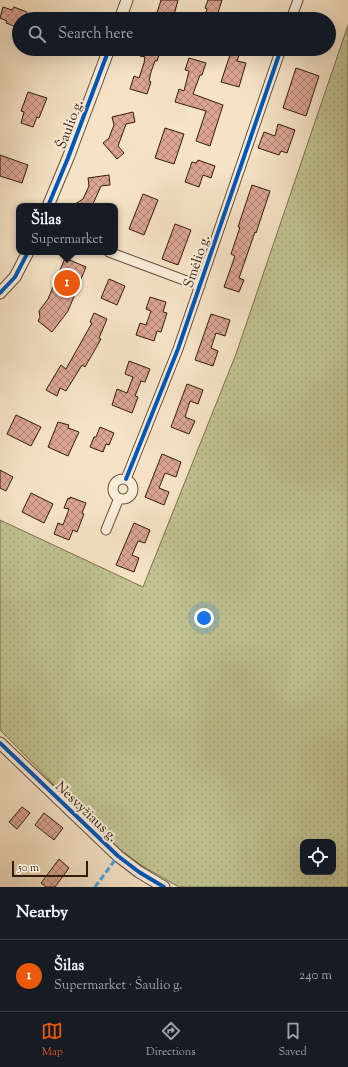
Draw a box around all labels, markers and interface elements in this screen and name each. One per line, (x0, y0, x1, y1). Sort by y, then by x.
search box (12, 12, 336, 56)
icon: search (26, 23, 48, 45)
text: Search here (58, 24, 133, 45)
street label: Šaulio g. (52, 97, 89, 152)
popup (16, 203, 118, 255)
text: Šilas (31, 210, 61, 231)
text: Supermarket (31, 231, 103, 249)
street label: Smėlio g. (179, 232, 216, 291)
pin: 1 (54, 268, 80, 298)
your location (194, 608, 214, 628)
street label: Nesvyžiaus g. (50, 778, 121, 847)
map controls (300, 839, 336, 875)
button: locate (300, 839, 336, 875)
scale bar (12, 859, 88, 878)
text: 50 m (18, 860, 39, 876)
text: Nearby (16, 901, 68, 925)
text: Šilas (54, 956, 84, 977)
text: 1 (27, 967, 31, 985)
text: 240 m (299, 967, 332, 985)
text: Supermarket · Šaulio g. (54, 977, 183, 995)
tab: Map (41, 1020, 63, 1060)
tab: Directions (146, 1020, 196, 1060)
tab: Saved (278, 1020, 307, 1060)

